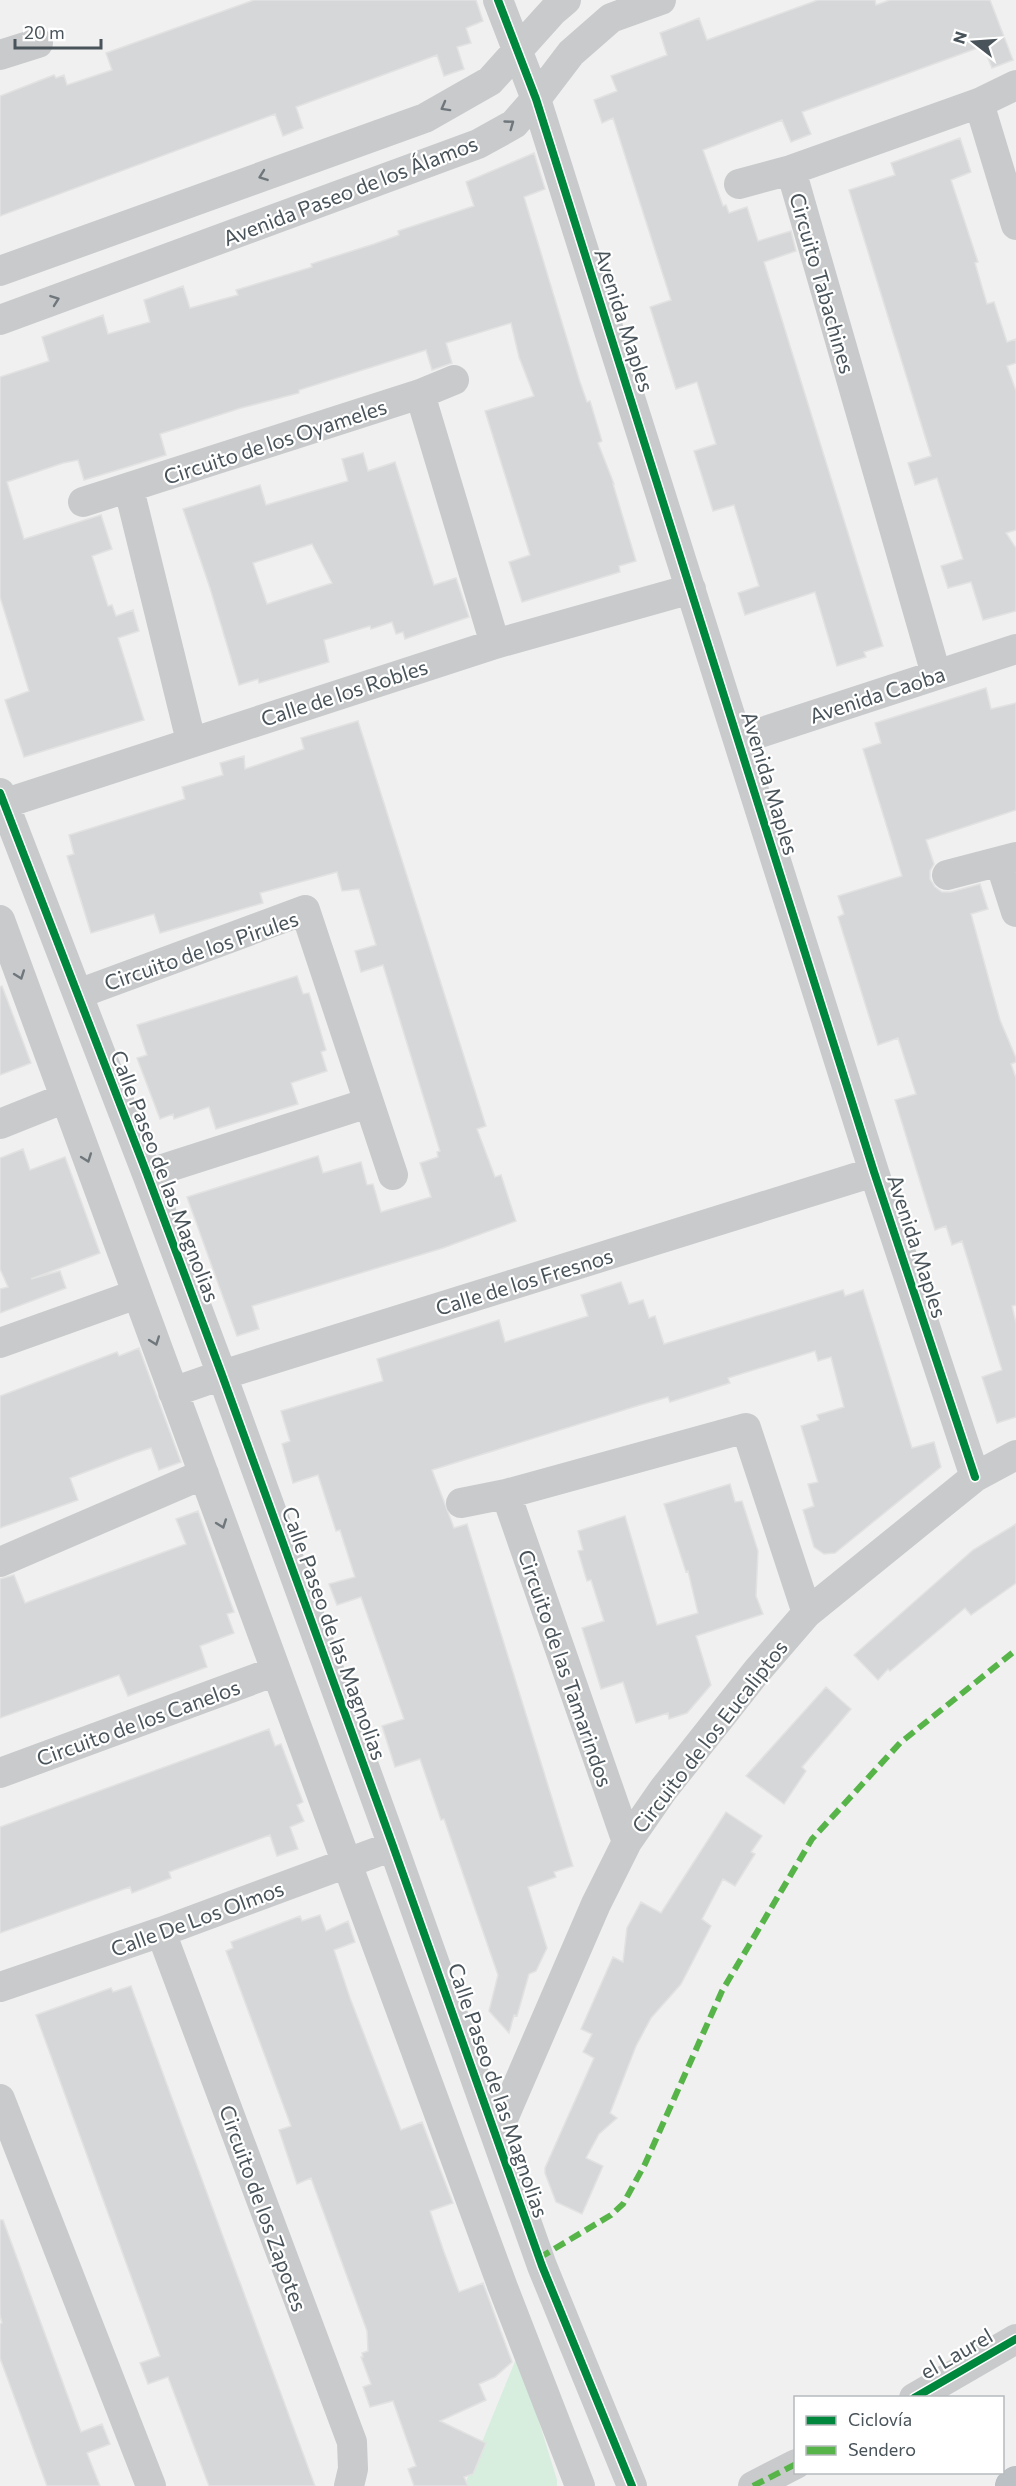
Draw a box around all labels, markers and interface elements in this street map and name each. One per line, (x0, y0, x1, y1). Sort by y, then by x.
scale bar (15, 12, 100, 50)
north arrow (944, 12, 1004, 72)
text: 20 m (24, 21, 65, 43)
text: N (948, 29, 970, 46)
one-way arrow (440, 100, 451, 111)
one-way arrow (504, 120, 515, 131)
street label: Avenida Paseo de los Álamos (219, 130, 481, 250)
one-way arrow (258, 169, 269, 182)
street label: Circuito Tabachines (785, 190, 861, 376)
street label: Avenida Maples (590, 245, 660, 395)
one-way arrow (49, 295, 60, 307)
street label: Circuito de los Oyameles (160, 393, 390, 489)
street label: Calle de los Robles (257, 653, 431, 731)
street label: Avenida Caoba (806, 660, 948, 728)
street label: Avenida Maples (737, 708, 805, 858)
street label: Circuito de los Pirules (101, 905, 301, 995)
one-way arrow (13, 969, 26, 980)
street label: Calle Paseo de las Magnolias (106, 1047, 226, 1305)
one-way arrow (80, 1152, 93, 1163)
street label: Avenida Maples (883, 1171, 953, 1321)
street label: Calle de los Fresnos (432, 1242, 616, 1320)
one-way arrow (147, 1335, 160, 1346)
street label: Calle Paseo de las Magnolias (277, 1503, 393, 1763)
one-way arrow (215, 1518, 228, 1529)
street label: Circuito de las Tamarindos (514, 1546, 618, 1790)
street label: Circuito de los Eucaliptos (626, 1635, 792, 1837)
street label: Circuito de los Canelos (33, 1674, 243, 1770)
street label: Calle De Los Olmos (107, 1875, 287, 1961)
street label: Calle Paseo de las Magnolias (444, 1959, 554, 2221)
street label: Circuito de los Zapotes (215, 2101, 313, 2315)
street label: el Laurel (915, 2322, 997, 2384)
legend (794, 2396, 1004, 2474)
text: Ciclovía (848, 2408, 912, 2430)
text: Sendero (848, 2438, 916, 2460)

